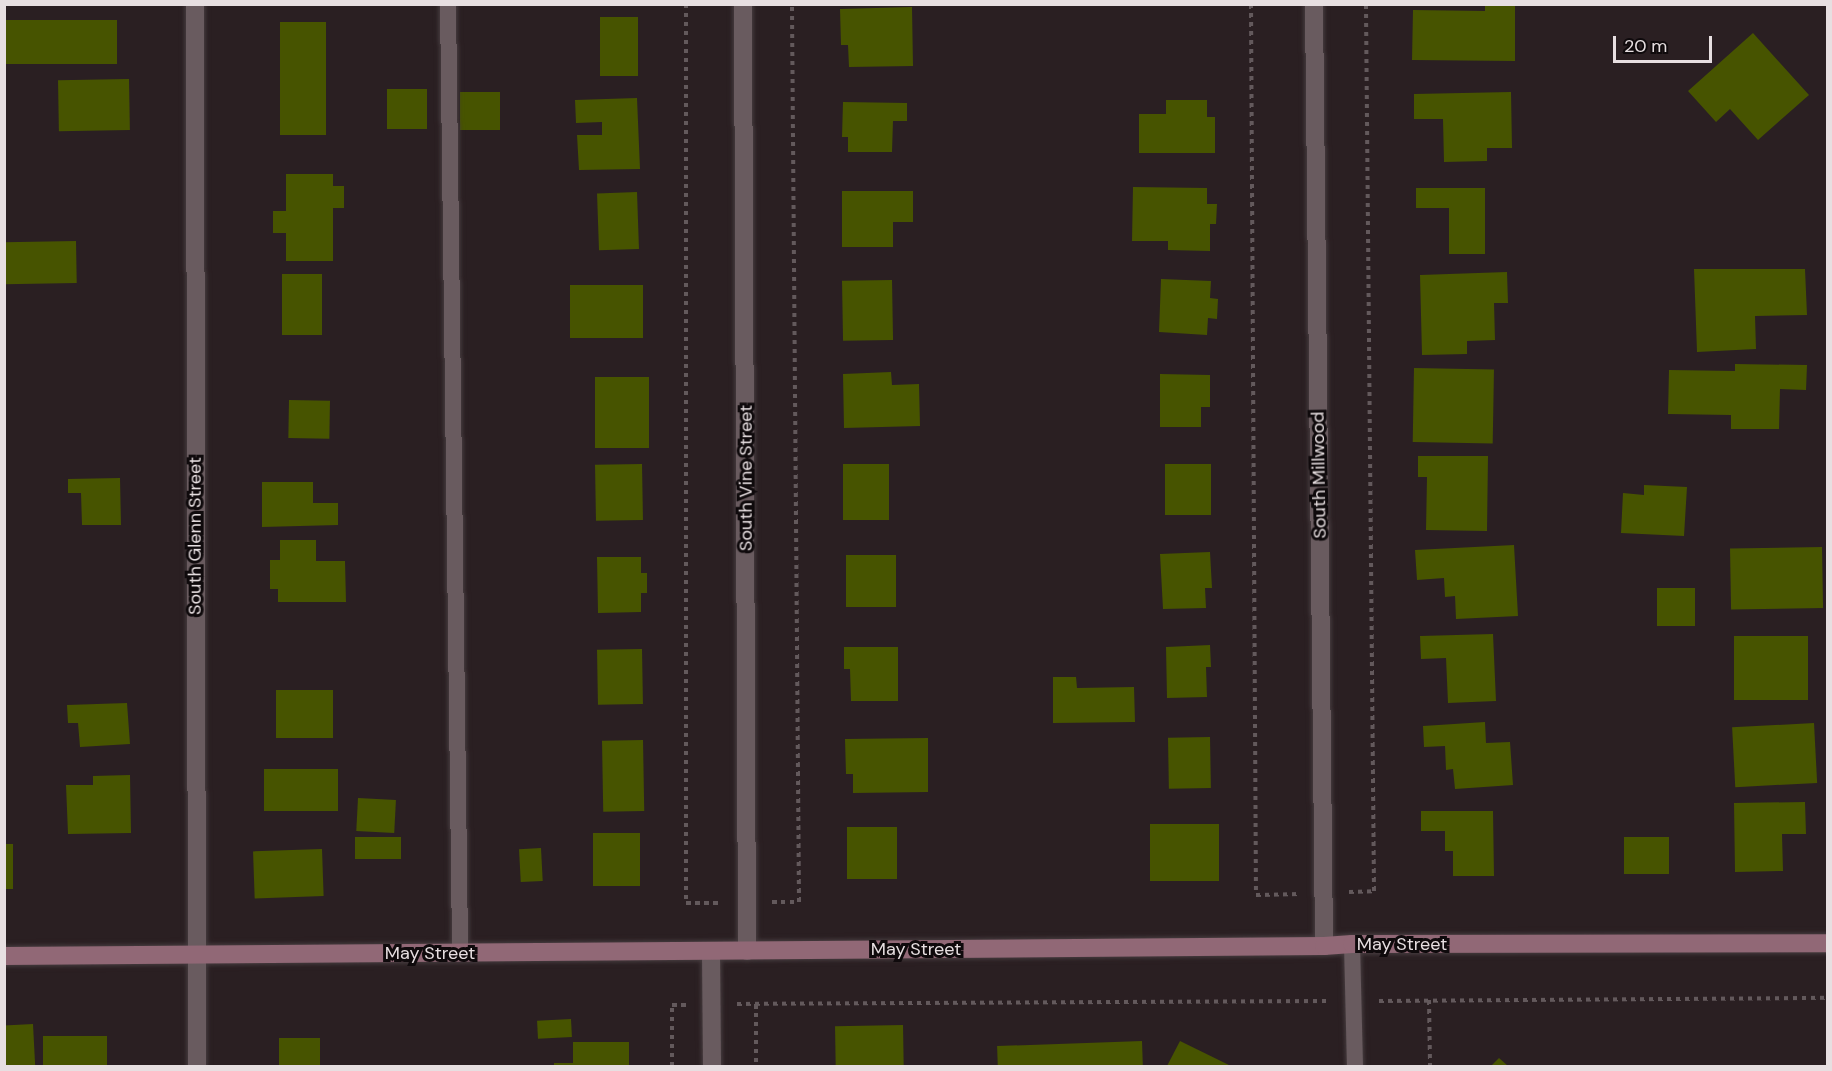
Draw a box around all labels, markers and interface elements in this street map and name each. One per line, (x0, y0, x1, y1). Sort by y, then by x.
scale bar (1616, 24, 1715, 62)
text: 20 m (1624, 34, 1667, 58)
street label: South Vine Street (735, 405, 757, 551)
street label: South Millwood (1307, 411, 1331, 539)
street label: South Glenn Street (184, 457, 206, 615)
street label: May Street (1357, 933, 1447, 955)
street label: May Street (871, 938, 961, 960)
street label: May Street (385, 942, 475, 964)

